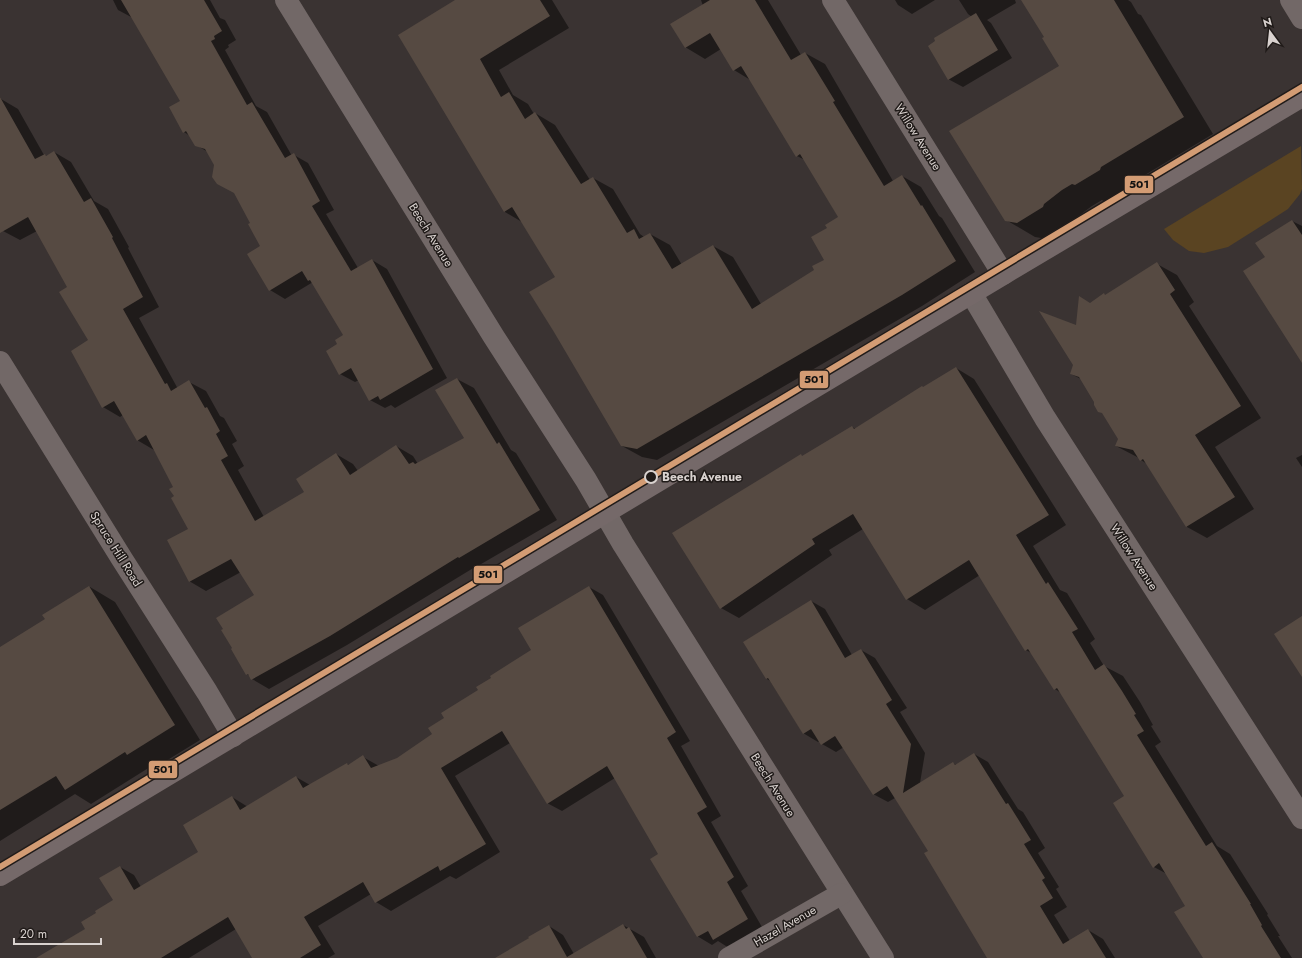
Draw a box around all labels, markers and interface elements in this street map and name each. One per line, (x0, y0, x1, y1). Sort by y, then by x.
north arrow (1250, 12, 1290, 52)
text: N (1261, 13, 1274, 31)
street label: Willow Avenue (890, 100, 946, 174)
line badge: 501 (1124, 175, 1154, 194)
text: 501 (1129, 176, 1149, 192)
street label: Beech Avenue (404, 200, 458, 270)
line badge: 501 (799, 370, 829, 389)
text: 501 (804, 371, 824, 387)
place label: Beech Avenue (662, 468, 742, 486)
marker: Beech Avenue (644, 470, 658, 484)
street label: Spruce Hill Road (86, 508, 146, 590)
street label: Willow Avenue (1106, 520, 1162, 594)
line badge: 501 (473, 565, 503, 584)
text: 501 (478, 566, 498, 582)
street label: Beech Avenue (746, 750, 800, 820)
line badge: 501 (148, 760, 178, 779)
text: 501 (153, 761, 173, 777)
street label: Hazel Avenue (750, 901, 820, 951)
scale bar (14, 920, 101, 946)
text: 20 m (20, 925, 47, 943)

